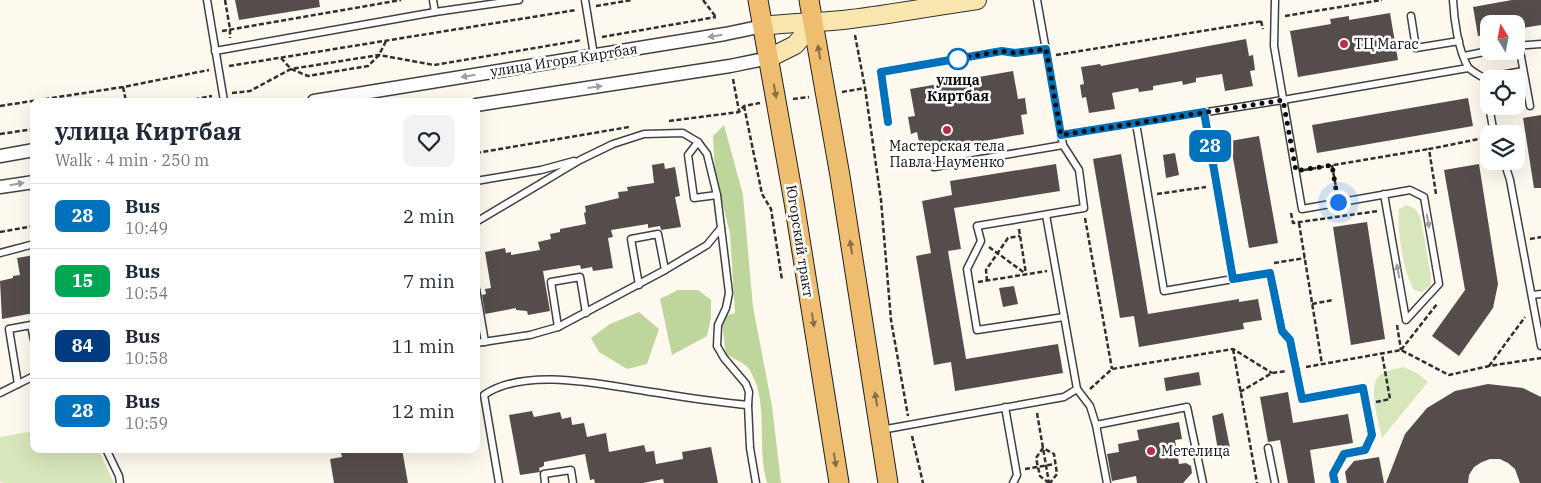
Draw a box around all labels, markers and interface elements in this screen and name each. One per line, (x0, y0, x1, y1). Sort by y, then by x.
north arrow (1480, 15, 1525, 60)
map controls (1480, 15, 1525, 170)
one-way arrow (707, 32, 723, 40)
place label: ТЦ Магас (1354, 35, 1419, 53)
marker: ТЦ Магас (1338, 38, 1350, 50)
street label: улица Игоря Киртбая (489, 39, 639, 81)
one-way arrow (814, 44, 822, 60)
marker: улица Киртбая (947, 48, 969, 70)
button: locate (1480, 70, 1525, 115)
place label: улица Киртбая (927, 71, 989, 105)
one-way arrow (460, 72, 476, 80)
one-way arrow (587, 83, 603, 91)
one-way arrow (772, 83, 780, 99)
text: улица Киртбая (55, 115, 241, 147)
button: heart (403, 115, 455, 167)
marker: Мастерская тела Павла Науменко (941, 124, 953, 136)
button: layers (1480, 125, 1525, 170)
line badge: 28 (1188, 130, 1232, 162)
text: 28 (1199, 134, 1221, 157)
place label: Мастерская тела Павла Науменко (889, 137, 1005, 171)
text: Walk · 4 min · 250 m (55, 150, 209, 170)
one-way arrow (9, 180, 25, 188)
street label: Югорский тракт (782, 184, 818, 298)
your location (1326, 190, 1351, 215)
text: Bus (125, 194, 160, 218)
text: 28 (72, 204, 93, 227)
text: 2 min (403, 204, 455, 228)
one-way arrow (1425, 214, 1433, 230)
text: 10:49 (125, 218, 168, 238)
one-way arrow (847, 239, 855, 255)
text: Bus (125, 259, 160, 283)
one-way arrow (1393, 263, 1401, 279)
text: 15 (72, 269, 93, 292)
text: 7 min (403, 269, 455, 293)
text: 10:54 (125, 283, 168, 303)
one-way arrow (810, 313, 818, 329)
text: Bus (125, 324, 160, 348)
text: 84 (72, 334, 93, 357)
text: 11 min (392, 334, 455, 358)
text: 10:58 (125, 348, 168, 368)
text: Bus (125, 389, 160, 413)
one-way arrow (871, 391, 879, 407)
text: 28 (72, 399, 93, 422)
text: 12 min (392, 399, 455, 423)
text: 10:59 (125, 413, 168, 433)
place label: Метелица (1161, 442, 1231, 460)
marker: Метелица (1145, 445, 1157, 457)
one-way arrow (832, 452, 840, 468)

